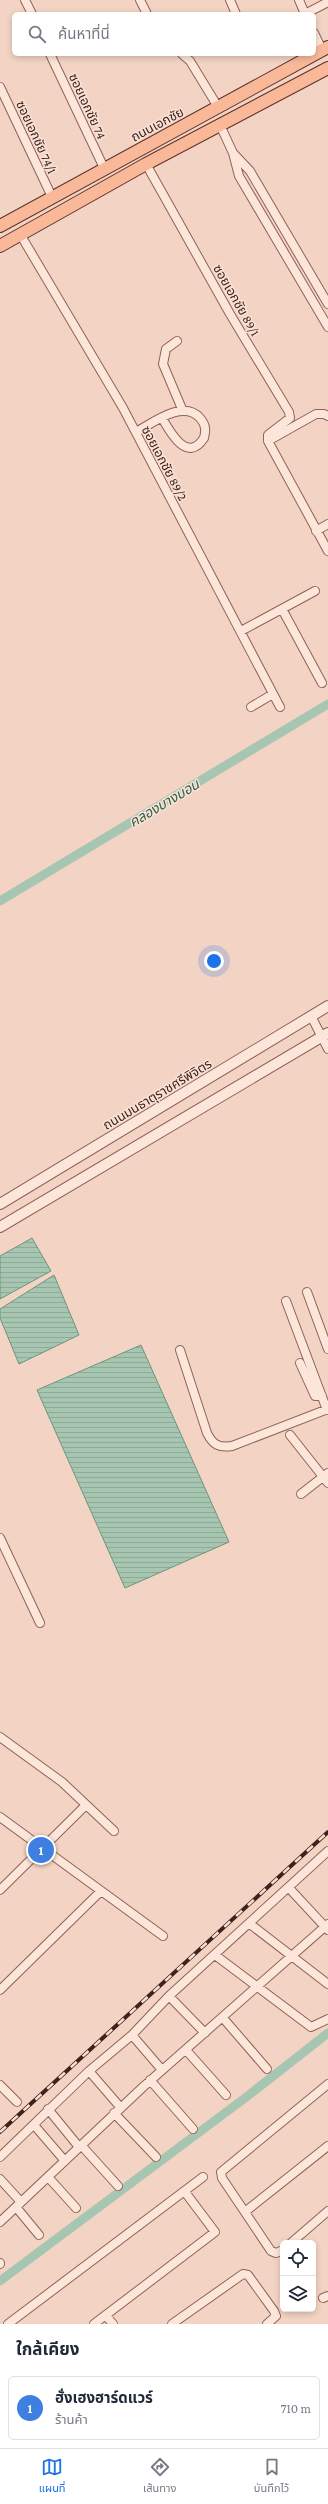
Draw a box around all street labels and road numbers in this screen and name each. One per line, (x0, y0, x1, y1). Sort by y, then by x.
street label: ซอยเอกชัย 74 (66, 71, 109, 142)
street label: ซอยเอกชัย 74/1 (13, 98, 60, 176)
street label: ถนนเอกชัย (128, 104, 186, 145)
street label: ซอยเอกชัย 89/1 (210, 262, 263, 339)
street label: ซอยเอกชัย 89/2 (139, 423, 191, 503)
street label: ถนนมนธาตุราชศรีพิจิตร (100, 1056, 214, 1133)

